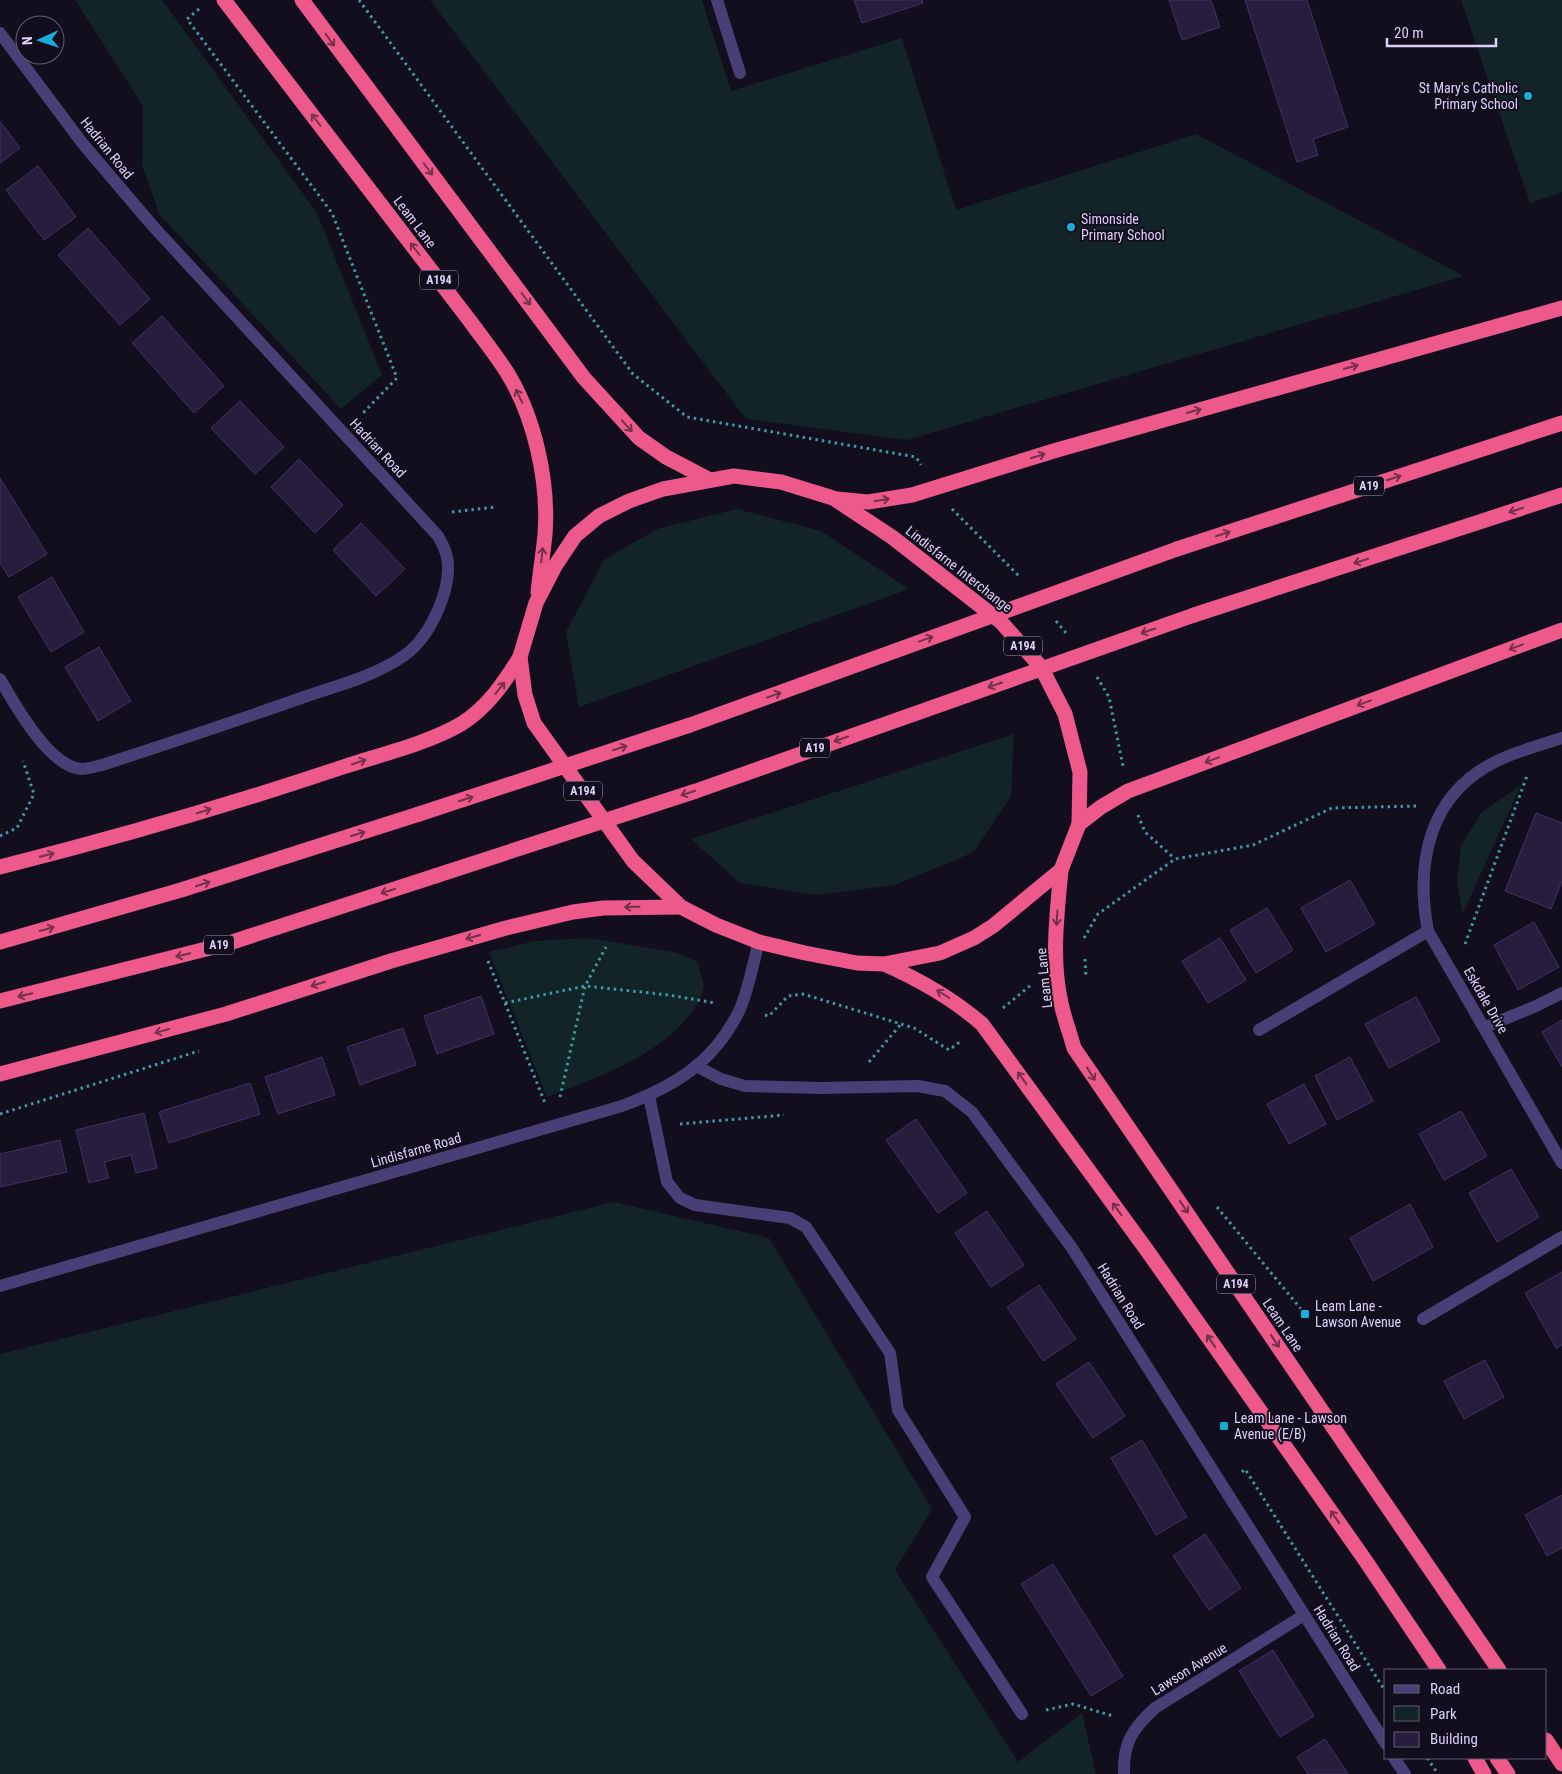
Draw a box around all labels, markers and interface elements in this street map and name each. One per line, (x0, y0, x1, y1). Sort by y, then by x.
north arrow (15, 15, 65, 65)
scale bar (1387, 15, 1496, 47)
text: 20 m (1394, 24, 1424, 42)
one-way arrow (325, 33, 335, 47)
text: N (19, 36, 35, 45)
place label: St Mary's Catholic Primary School (1419, 80, 1518, 112)
marker: St Mary's Catholic Primary School (1522, 90, 1534, 102)
street label: Hadrian Road (77, 114, 137, 182)
one-way arrow (311, 114, 322, 127)
one-way arrow (423, 162, 433, 176)
street label: Leam Lane (390, 193, 440, 251)
place label: Simonside Primary School (1081, 211, 1165, 243)
marker: Simonside Primary School (1065, 221, 1077, 233)
one-way arrow (410, 242, 420, 256)
road number: A194 (420, 270, 458, 290)
one-way arrow (521, 292, 532, 305)
one-way arrow (1342, 362, 1358, 372)
one-way arrow (514, 389, 523, 404)
one-way arrow (1186, 406, 1202, 416)
street label: Hadrian Road (347, 415, 409, 481)
one-way arrow (621, 419, 633, 432)
one-way arrow (1030, 451, 1045, 460)
one-way arrow (1386, 473, 1402, 483)
road number: A19 (1354, 476, 1384, 496)
one-way arrow (873, 494, 889, 504)
one-way arrow (1508, 506, 1524, 515)
street label: Lindisfarne Interchange (903, 523, 1016, 616)
one-way arrow (1215, 528, 1231, 538)
one-way arrow (537, 547, 547, 563)
one-way arrow (1353, 556, 1369, 566)
one-way arrow (1141, 627, 1156, 636)
one-way arrow (918, 634, 934, 643)
road number: A194 (1004, 636, 1042, 656)
one-way arrow (1509, 643, 1525, 652)
one-way arrow (987, 681, 1003, 690)
one-way arrow (494, 682, 505, 695)
one-way arrow (765, 690, 781, 699)
one-way arrow (1357, 699, 1372, 708)
one-way arrow (834, 735, 850, 744)
road number: A19 (800, 738, 830, 758)
one-way arrow (612, 743, 628, 753)
one-way arrow (1205, 756, 1220, 765)
one-way arrow (350, 757, 366, 766)
road number: A194 (564, 781, 602, 800)
one-way arrow (681, 789, 696, 798)
one-way arrow (457, 794, 473, 803)
one-way arrow (195, 805, 211, 815)
one-way arrow (349, 829, 365, 838)
one-way arrow (39, 850, 55, 859)
one-way arrow (195, 878, 211, 888)
one-way arrow (381, 887, 397, 897)
one-way arrow (624, 902, 640, 912)
one-way arrow (1052, 910, 1061, 926)
one-way arrow (38, 924, 54, 933)
one-way arrow (466, 933, 482, 943)
road number: A19 (204, 936, 234, 954)
street label: Leam Lane (1033, 947, 1055, 1009)
one-way arrow (175, 951, 191, 960)
street label: Eskdale Drive (1461, 964, 1512, 1036)
one-way arrow (310, 980, 326, 990)
one-way arrow (937, 989, 951, 999)
one-way arrow (18, 991, 34, 1000)
one-way arrow (154, 1027, 170, 1036)
one-way arrow (1086, 1066, 1096, 1080)
one-way arrow (1017, 1071, 1027, 1085)
street label: Lindisfarne Road (369, 1129, 463, 1171)
one-way arrow (1179, 1200, 1189, 1214)
one-way arrow (1112, 1203, 1123, 1216)
street label: Hadrian Road (1094, 1260, 1148, 1332)
road number: A194 (1217, 1274, 1255, 1294)
street label: Leam Lane (1259, 1295, 1307, 1355)
place label: Leam Lane - Lawson Avenue (1315, 1298, 1402, 1330)
marker: Leam Lane - Lawson Avenue (1299, 1308, 1311, 1320)
one-way arrow (1206, 1334, 1216, 1348)
one-way arrow (1270, 1334, 1280, 1348)
place label: Leam Lane - Lawson Avenue (E/B) (1234, 1410, 1347, 1443)
marker: Leam Lane - Lawson Avenue (E/B) (1218, 1420, 1230, 1432)
one-way arrow (1330, 1510, 1340, 1524)
street label: Hadrian Road (1310, 1602, 1364, 1674)
street label: Lawson Avenue (1148, 1639, 1230, 1699)
legend (1384, 1669, 1547, 1759)
text: Road (1430, 1680, 1460, 1698)
text: Park (1430, 1705, 1457, 1723)
text: Building (1430, 1730, 1478, 1748)

